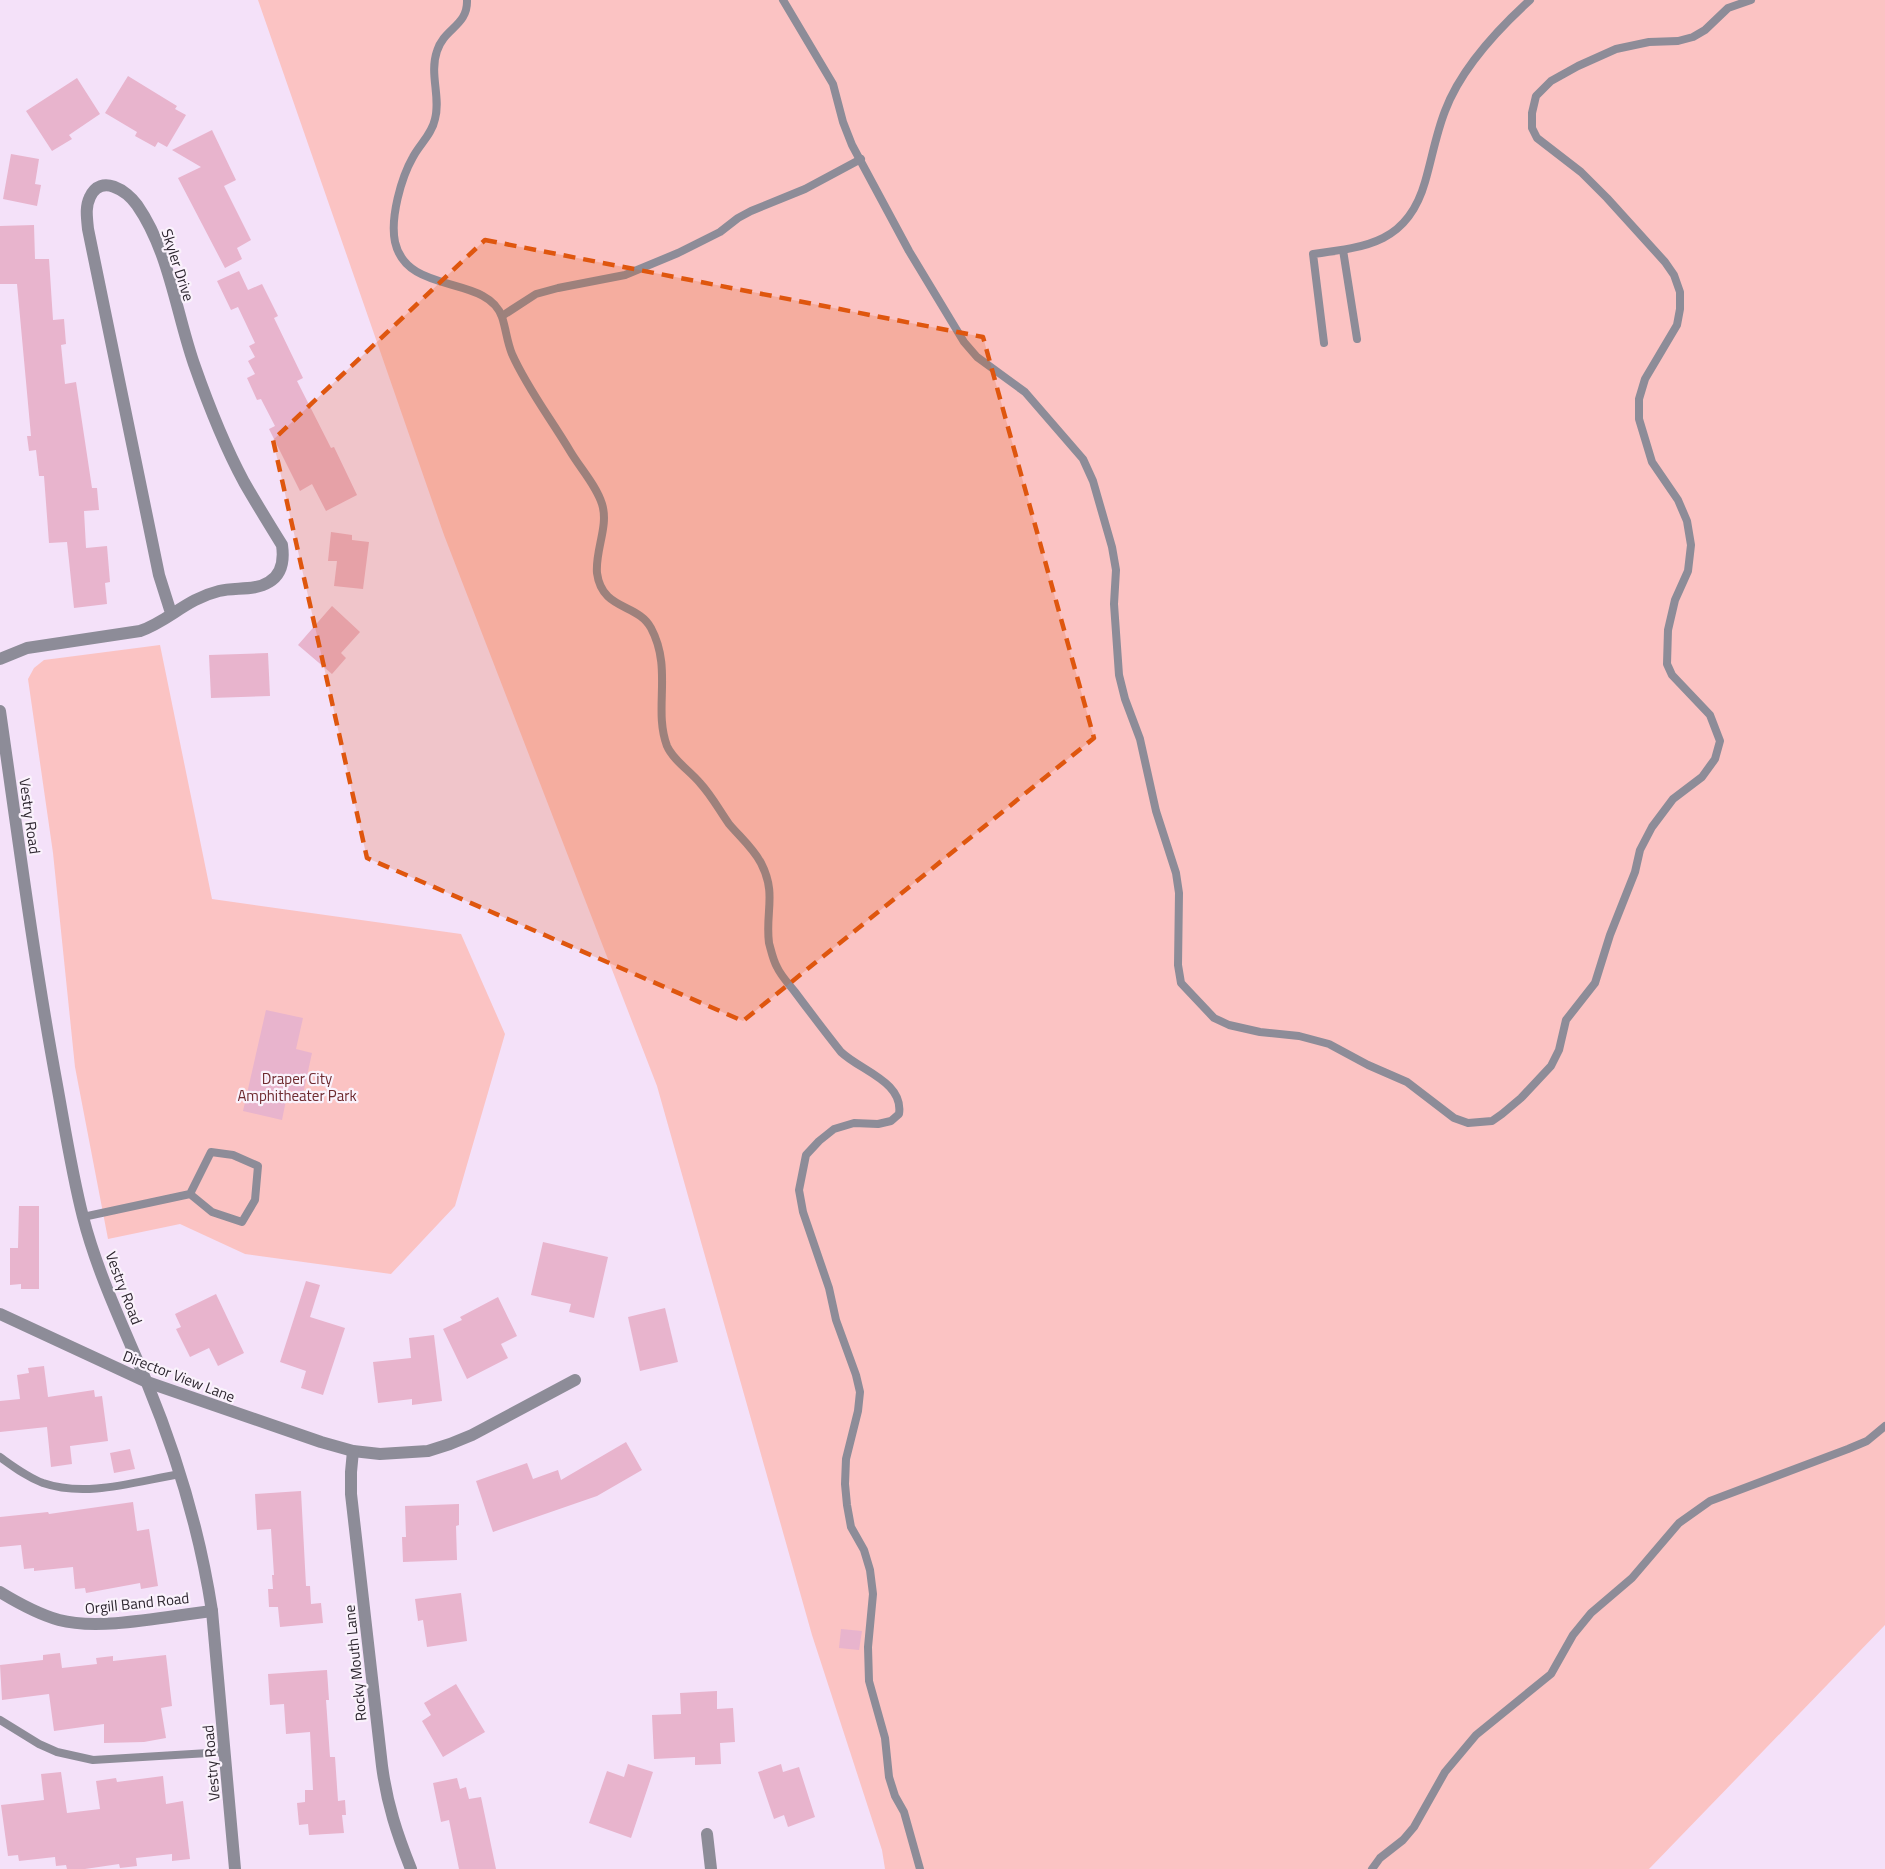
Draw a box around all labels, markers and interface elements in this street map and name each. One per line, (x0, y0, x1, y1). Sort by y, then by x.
street label: Skyler Drive (155, 226, 201, 304)
street label: Vestry Road (13, 777, 47, 855)
park label: Draper City Amphitheater Park (237, 1067, 357, 1107)
street label: Vestry Road (100, 1248, 148, 1328)
street label: Director View Lane (120, 1344, 238, 1408)
street label: Orgill Band Road (84, 1586, 190, 1620)
street label: Rocky Mouth Lane (337, 1604, 373, 1722)
street label: Vestry Road (196, 1724, 226, 1802)

